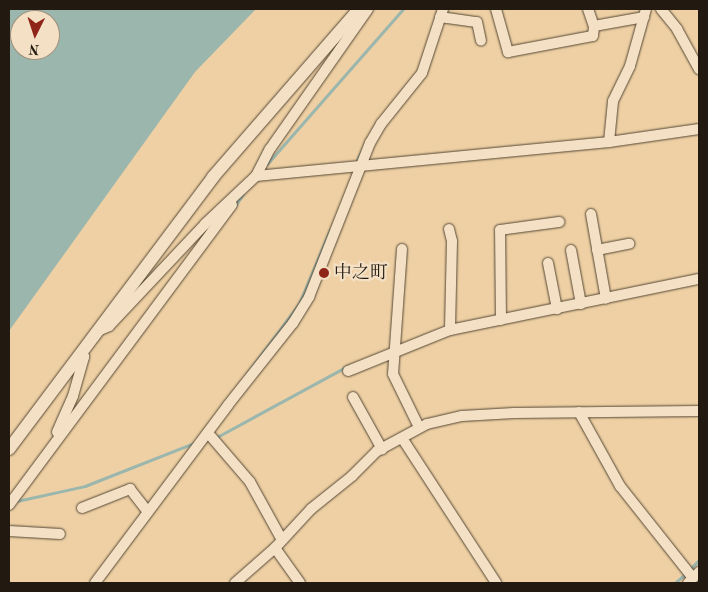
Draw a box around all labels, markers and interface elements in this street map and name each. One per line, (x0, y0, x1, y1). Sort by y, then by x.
north arrow (10, 10, 60, 60)
text: N (28, 42, 40, 56)
place label: 中之町 (334, 262, 388, 284)
marker: 中之町 (318, 267, 330, 279)

